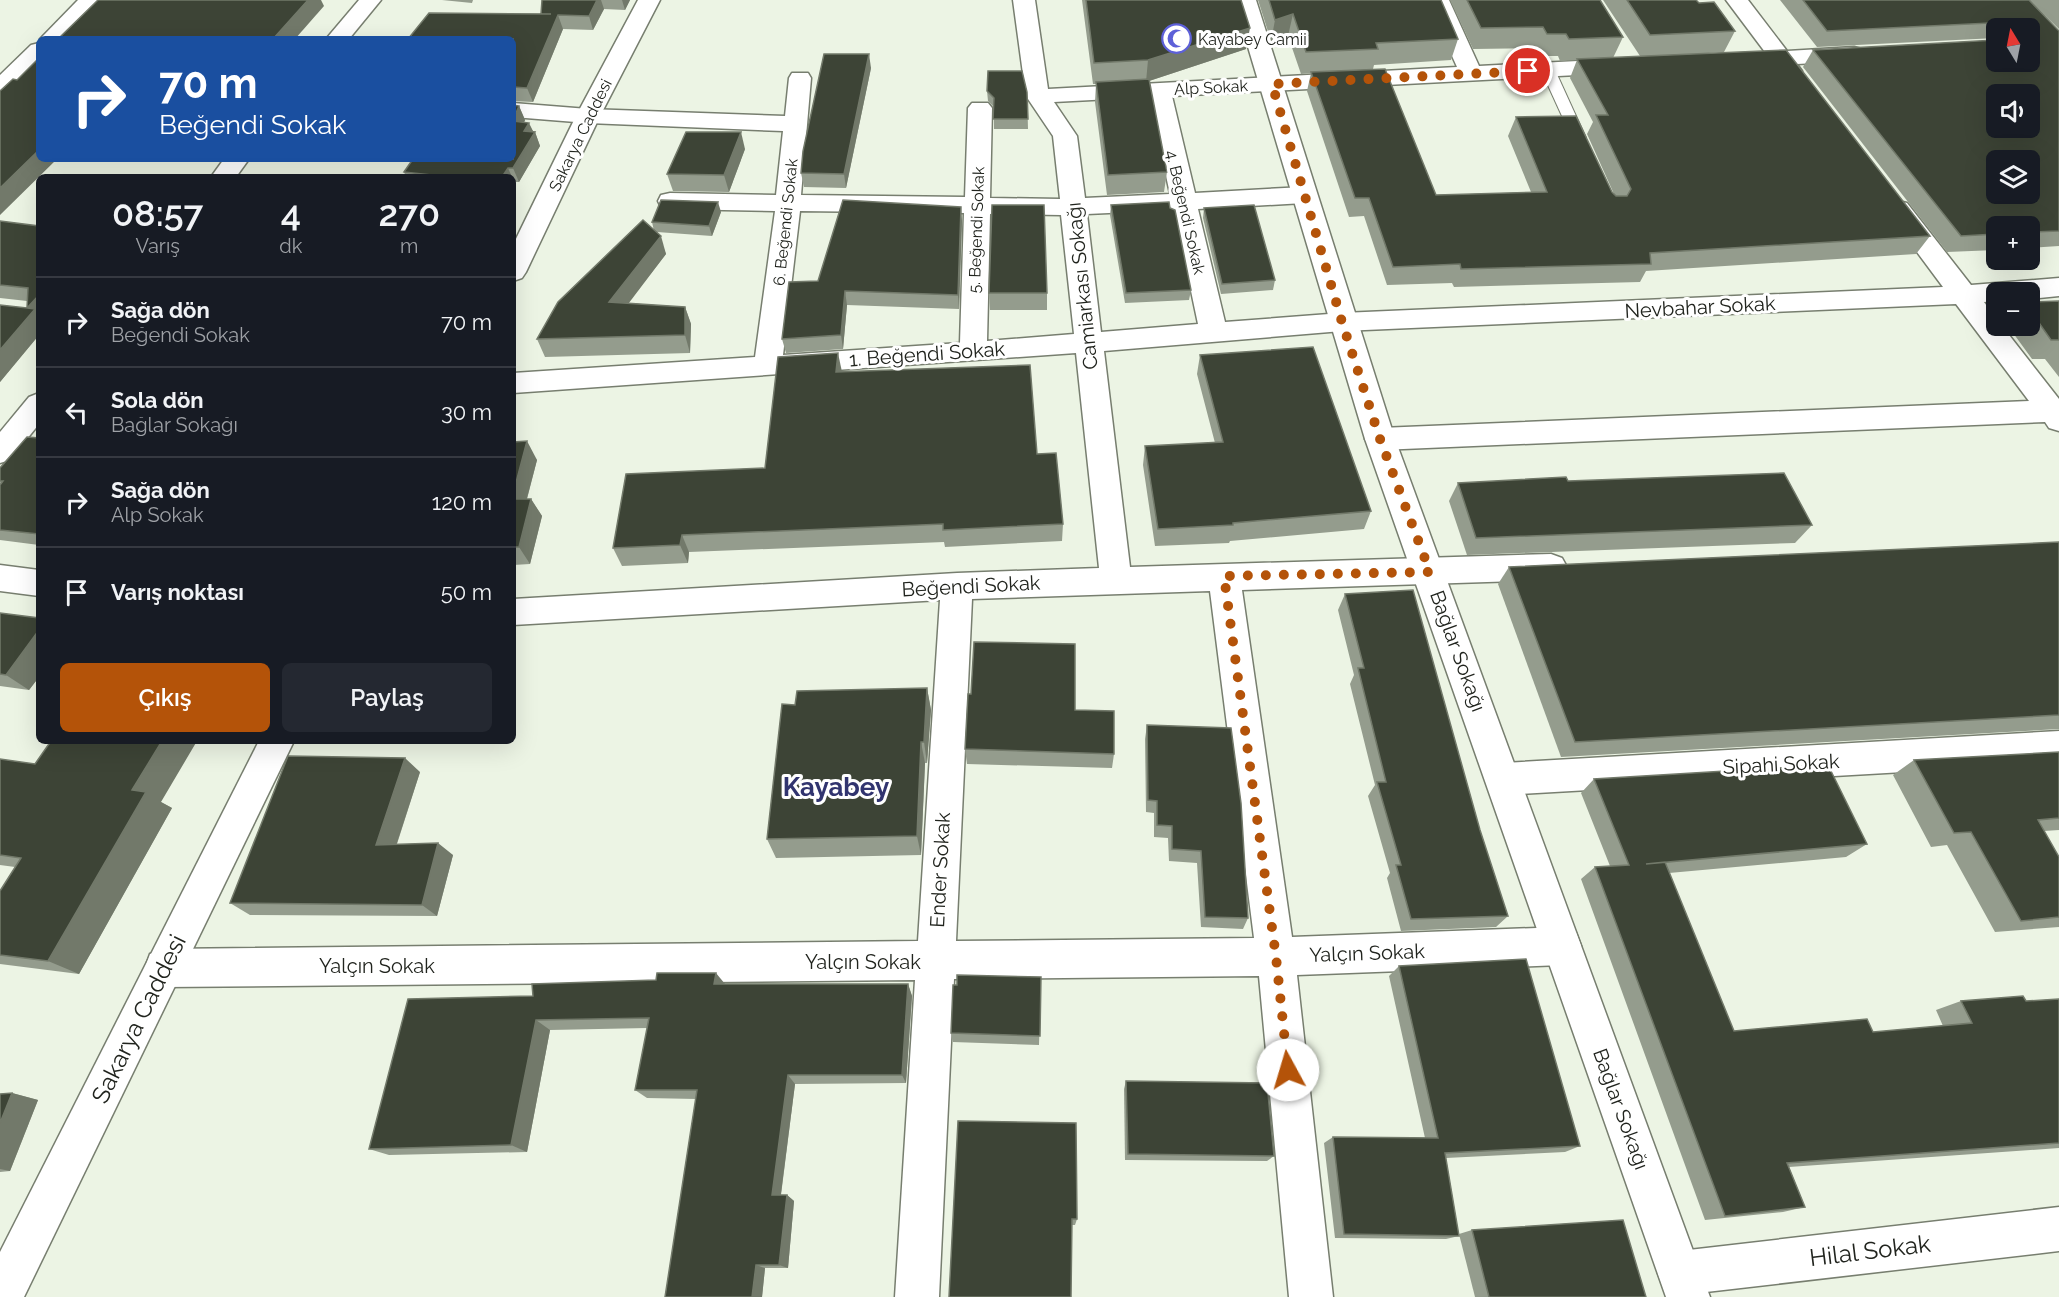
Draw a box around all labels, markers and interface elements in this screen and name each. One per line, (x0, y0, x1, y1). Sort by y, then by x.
north arrow (1986, 18, 2040, 72)
map controls (1986, 18, 2040, 336)
mosque icon: Kayabey Camii (1161, 23, 1193, 55)
place label: Kayabey Camii (1198, 30, 1307, 49)
pin (1502, 45, 1553, 96)
icon: arrive (1511, 54, 1544, 87)
text: 70 m (159, 59, 258, 108)
icon: right (60, 60, 138, 138)
street label: Sakarya Caddesi (545, 76, 616, 195)
street label: Alp Sokak (1174, 76, 1249, 99)
button: sound (1986, 84, 2040, 138)
text: Beğendi Sokak (159, 109, 346, 140)
street label: 4. Beğendi Sokak (1162, 148, 1209, 277)
button: layers (1986, 150, 2040, 204)
street label: 6. Beğendi Sokak (769, 157, 802, 287)
street label: 5. Beğendi Sokak (965, 166, 988, 294)
text: 08:57 (112, 192, 203, 234)
text: 4 (281, 192, 301, 234)
text: 270 (378, 192, 440, 234)
street label: Camiarkası Sokağı (1061, 201, 1103, 371)
button: + (1986, 216, 2040, 270)
text: Varış (135, 234, 180, 258)
text: dk (279, 234, 302, 258)
text: m (400, 234, 418, 258)
button: − (1986, 282, 2040, 336)
street label: Nevbahar Sokak (1624, 291, 1776, 323)
text: Sağa dön (111, 297, 210, 323)
icon: right (60, 306, 93, 339)
text: 70 m (441, 309, 492, 335)
text: Beğendi Sokak (111, 323, 250, 347)
street label: 1. Beğendi Sokak (848, 337, 1006, 371)
text: Sola dön (111, 387, 204, 413)
icon: left (60, 396, 93, 429)
text: 30 m (441, 399, 492, 425)
text: Bağlar Sokağı (111, 413, 238, 437)
text: Sağa dön (111, 477, 210, 503)
icon: right (60, 486, 93, 519)
text: 120 m (432, 489, 492, 515)
text: Alp Sokak (111, 503, 204, 527)
street label: Beğendi Sokak (901, 570, 1041, 602)
icon: arrive (60, 576, 93, 609)
text: Varış noktası (111, 579, 244, 605)
text: 50 m (441, 579, 492, 605)
street label: Bağlar Sokağı (1425, 587, 1491, 715)
button: Çıkış (60, 663, 270, 732)
button: Paylaş (282, 663, 492, 732)
street label: Sipahi Sokak (1722, 749, 1840, 779)
district label: Kayabey (783, 772, 889, 802)
street label: Ender Sokak (925, 811, 955, 928)
street label: Sakarya Caddesi (85, 930, 192, 1108)
street label: Yalçın Sokak (1309, 939, 1426, 967)
street label: Yalçın Sokak (805, 950, 921, 974)
street label: Yalçın Sokak (319, 954, 435, 978)
position arrow (1256, 1038, 1320, 1102)
street label: Bağlar Sokağı (1588, 1045, 1654, 1173)
street label: Hilal Sokak (1808, 1229, 1932, 1272)

